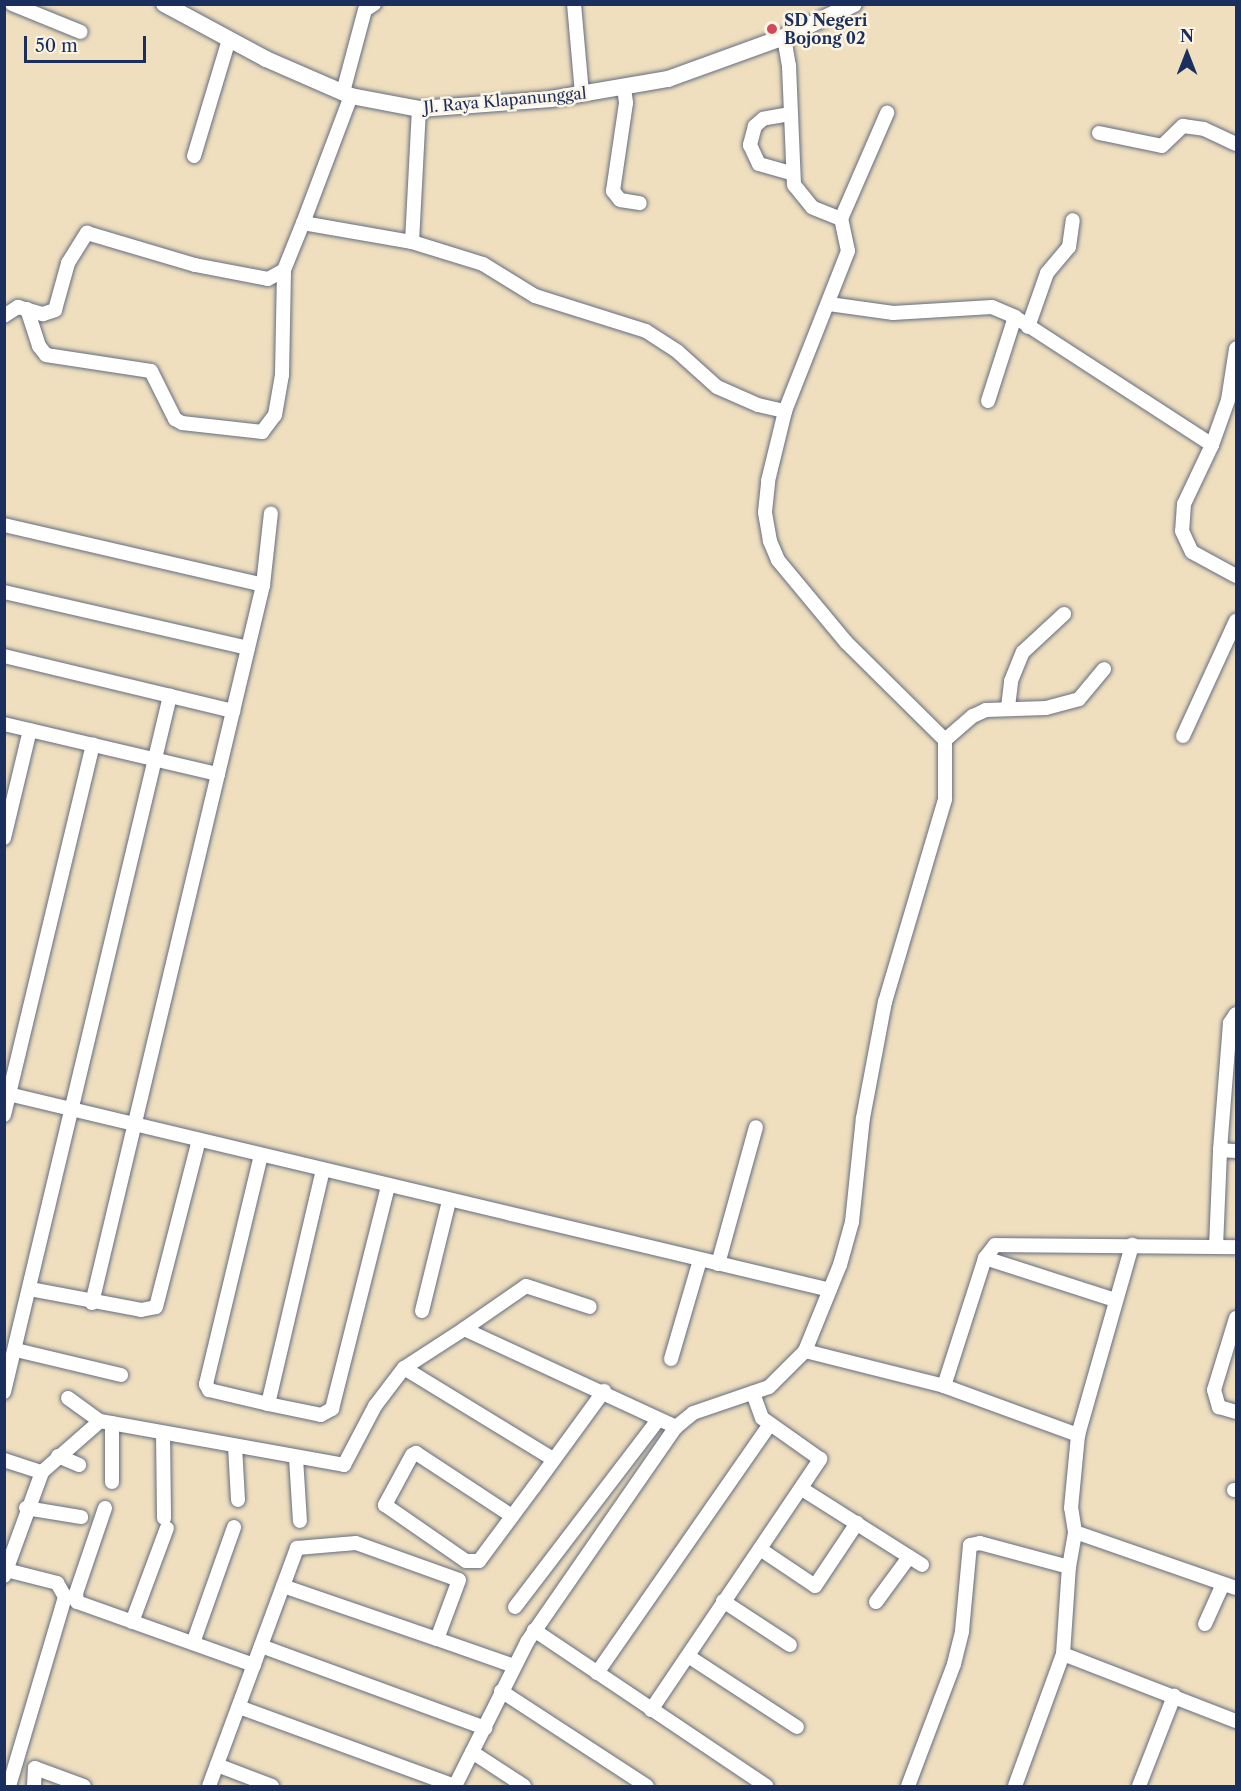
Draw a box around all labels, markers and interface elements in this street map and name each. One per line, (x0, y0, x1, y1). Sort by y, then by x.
place label: SD Negeri Bojong 02 (784, 10, 867, 48)
marker: SD Negeri Bojong 02 (765, 22, 779, 36)
scale bar (27, 24, 148, 62)
north arrow (1157, 24, 1217, 84)
text: N (1180, 26, 1194, 46)
text: 50 m (35, 35, 78, 57)
street label: Jl. Raya Klapanunggal (423, 83, 587, 117)

